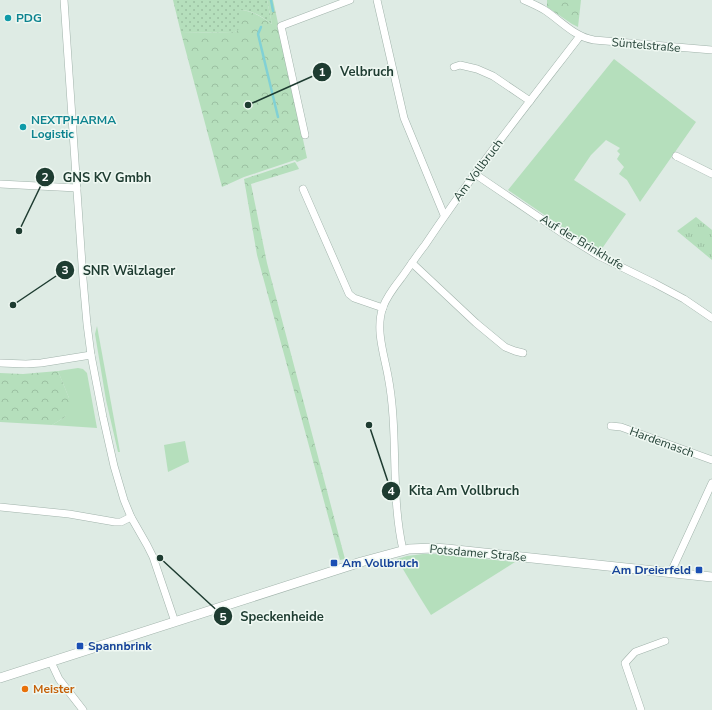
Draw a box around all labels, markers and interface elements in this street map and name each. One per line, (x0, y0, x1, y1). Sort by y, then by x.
place label: PDG (16, 10, 42, 26)
marker: PDG (3, 13, 13, 23)
street label: Süntelstraße (611, 34, 681, 56)
callout: Velbruch (312, 59, 402, 84)
text: Velbruch (339, 63, 394, 81)
text: 1 (318, 64, 326, 80)
place label: NEXTPHARMA Logistic (31, 112, 116, 142)
marker: NEXTPHARMA Logistic (18, 122, 28, 132)
street label: Am Vollbruch (449, 136, 507, 204)
callout: GNS KV Gmbh (35, 165, 159, 190)
text: 2 (41, 169, 49, 185)
text: GNS KV Gmbh (63, 169, 151, 187)
street label: Auf der Brinkhufe (537, 211, 627, 273)
callout: SNR Wälzlager (55, 258, 183, 283)
text: 3 (61, 262, 69, 278)
text: SNR Wälzlager (83, 262, 176, 280)
street label: Hardemasch (627, 423, 697, 461)
callout: Kita Am Vollbruch (381, 478, 528, 503)
text: Kita Am Vollbruch (409, 482, 519, 500)
text: 4 (387, 483, 395, 499)
street label: Potsdamer Straße (429, 541, 527, 565)
place label: Am Vollbruch (342, 555, 419, 571)
marker: Am Vollbruch (329, 558, 339, 568)
place label: Am Dreierfeld (612, 562, 691, 578)
marker: Am Dreierfeld (694, 565, 704, 575)
callout: Speckenheide (213, 604, 332, 629)
text: Speckenheide (240, 608, 324, 626)
text: 5 (219, 609, 227, 625)
place label: Spannbrink (88, 638, 152, 654)
marker: Spannbrink (75, 641, 85, 651)
place label: Meister (33, 681, 75, 697)
marker: Meister (20, 684, 30, 694)

